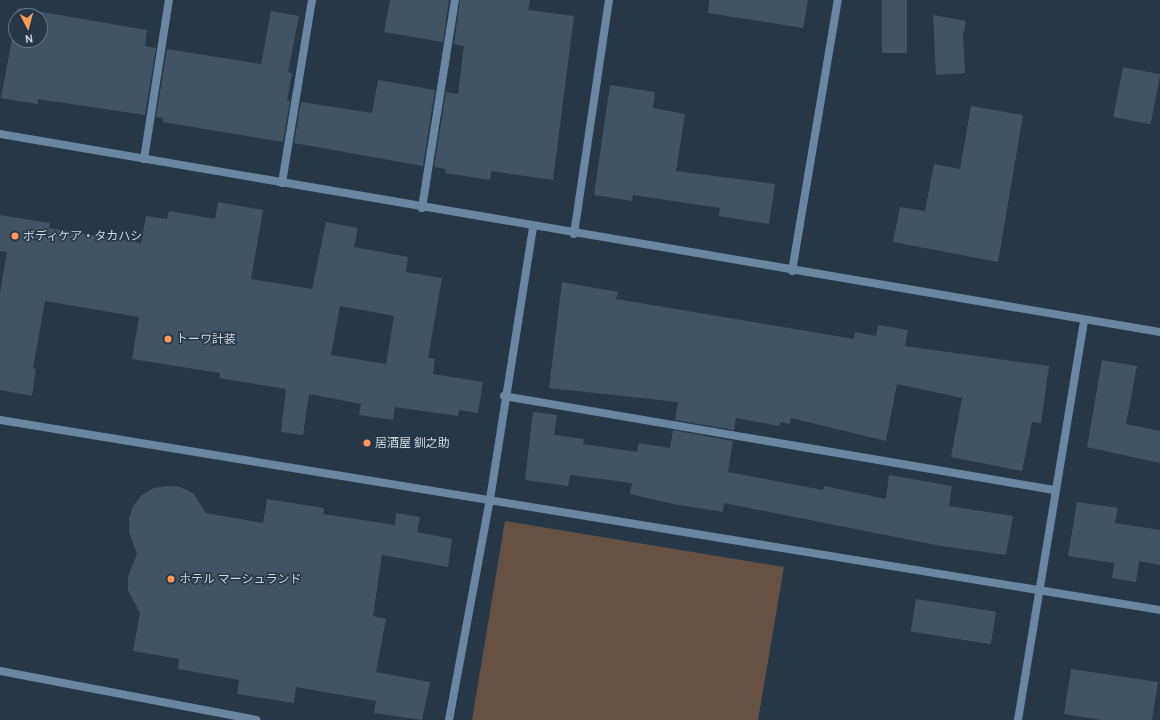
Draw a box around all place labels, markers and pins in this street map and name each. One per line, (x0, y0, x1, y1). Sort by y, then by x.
place label: ボディケア・タカハシ (23, 229, 143, 243)
marker: ボディケア・タカハシ (10, 231, 20, 241)
place label: トーワ計装 (176, 332, 236, 346)
marker: トーワ計装 (163, 334, 173, 344)
place label: 居酒屋 釧之助 (375, 436, 450, 450)
marker: 居酒屋 釧之助 (362, 438, 372, 448)
place label: ホテル マーシュランド (179, 572, 302, 586)
marker: ホテル マーシュランド (166, 574, 176, 584)

